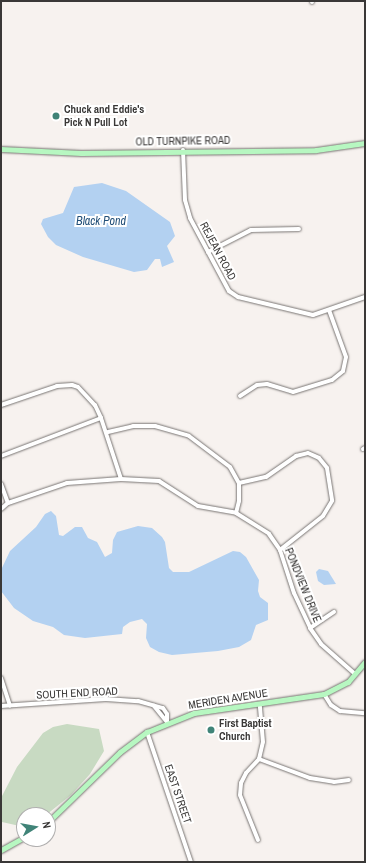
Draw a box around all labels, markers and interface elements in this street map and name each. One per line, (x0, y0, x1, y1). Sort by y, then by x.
place label: Chuck and Eddie's Pick N Pull Lot (64, 103, 144, 129)
marker: Chuck and Eddie's Pick N Pull Lot (51, 111, 61, 121)
street label: OLD TURNPIKE ROAD (135, 134, 231, 148)
water label: Black Pond (76, 215, 126, 229)
street label: REJEAN ROAD (197, 220, 239, 282)
street label: PONDVIEW DRIVE (282, 546, 324, 624)
street label: SOUTH END ROAD (36, 684, 118, 702)
street label: MERIDEN AVENUE (187, 686, 269, 712)
place label: First Baptist Church (219, 717, 272, 743)
marker: First Baptist Church (206, 725, 216, 735)
street label: EAST STREET (162, 763, 194, 825)
north arrow (16, 807, 56, 847)
text: N (39, 820, 54, 829)

